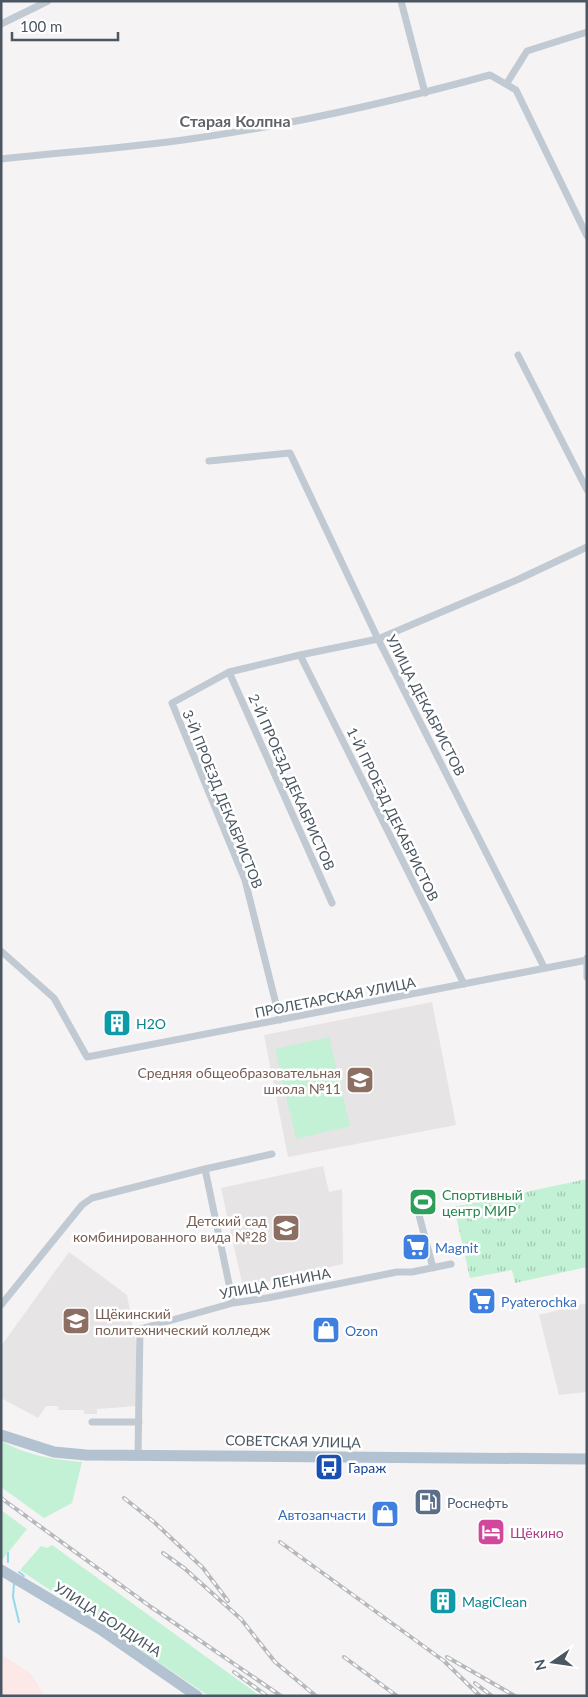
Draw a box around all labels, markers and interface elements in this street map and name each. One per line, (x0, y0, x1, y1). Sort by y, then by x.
scale bar (12, 10, 119, 42)
text: 100 m (20, 17, 62, 35)
district label: Старая Колпна (179, 111, 291, 130)
street label: УЛИЦА ДЕКАБРИСТОВ (383, 632, 469, 778)
street label: 2-Й ПРОЕЗД ДЕКАБРИСТОВ (245, 691, 339, 873)
street label: 3-Й ПРОЕЗД ДЕКАБРИСТОВ (179, 707, 267, 891)
street label: 1-Й ПРОЕЗД ДЕКАБРИСТОВ (343, 724, 443, 904)
street label: ПРОЛЕТАРСКАЯ УЛИЦА (253, 973, 417, 1021)
building icon: Н2О (102, 1008, 132, 1038)
place label: Н2О (136, 1015, 166, 1032)
place label: Средняя общеобразовательная школа №11 (137, 1064, 341, 1097)
school or university icon: Средняя общеобразовательная школа №11 (345, 1065, 375, 1095)
place label: Спортивный центр МИР (442, 1186, 523, 1219)
sports icon: Спортивный центр МИР (408, 1187, 438, 1217)
place label: Детский сад комбинированного вида №28 (73, 1212, 267, 1245)
school or university icon: Детский сад комбинированного вида №28 (271, 1213, 301, 1243)
supermarket icon: Magnit (401, 1232, 431, 1262)
place label: Magnit (435, 1239, 478, 1256)
street label: УЛИЦА ЛЕНИНА (218, 1264, 332, 1302)
supermarket icon: Pyaterochka (467, 1286, 497, 1316)
place label: Pyaterochka (501, 1293, 577, 1310)
place label: Щёкинский политехнический колледж (95, 1305, 270, 1338)
school or university icon: Щёкинский политехнический колледж (61, 1306, 91, 1336)
shop icon: Ozon (311, 1315, 341, 1345)
place label: Ozon (345, 1322, 378, 1339)
street label: СОВЕТСКАЯ УЛИЦА (225, 1431, 361, 1451)
bus stop icon: Гараж (314, 1452, 344, 1482)
place label: Гараж (348, 1459, 386, 1476)
fuel station icon: Роснефть (413, 1487, 443, 1517)
place label: Роснефть (447, 1494, 509, 1511)
shop icon: Автозапчасти (370, 1499, 400, 1529)
place label: Автозапчасти (278, 1506, 366, 1523)
hotel icon: Щёкино (476, 1517, 506, 1547)
place label: Щёкино (510, 1524, 564, 1541)
street label: УЛИЦА БОЛДИНА (51, 1578, 165, 1660)
building icon: MagiClean (428, 1586, 458, 1616)
place label: MagiClean (462, 1593, 527, 1610)
north arrow (528, 1637, 578, 1687)
text: N (530, 1658, 549, 1672)

